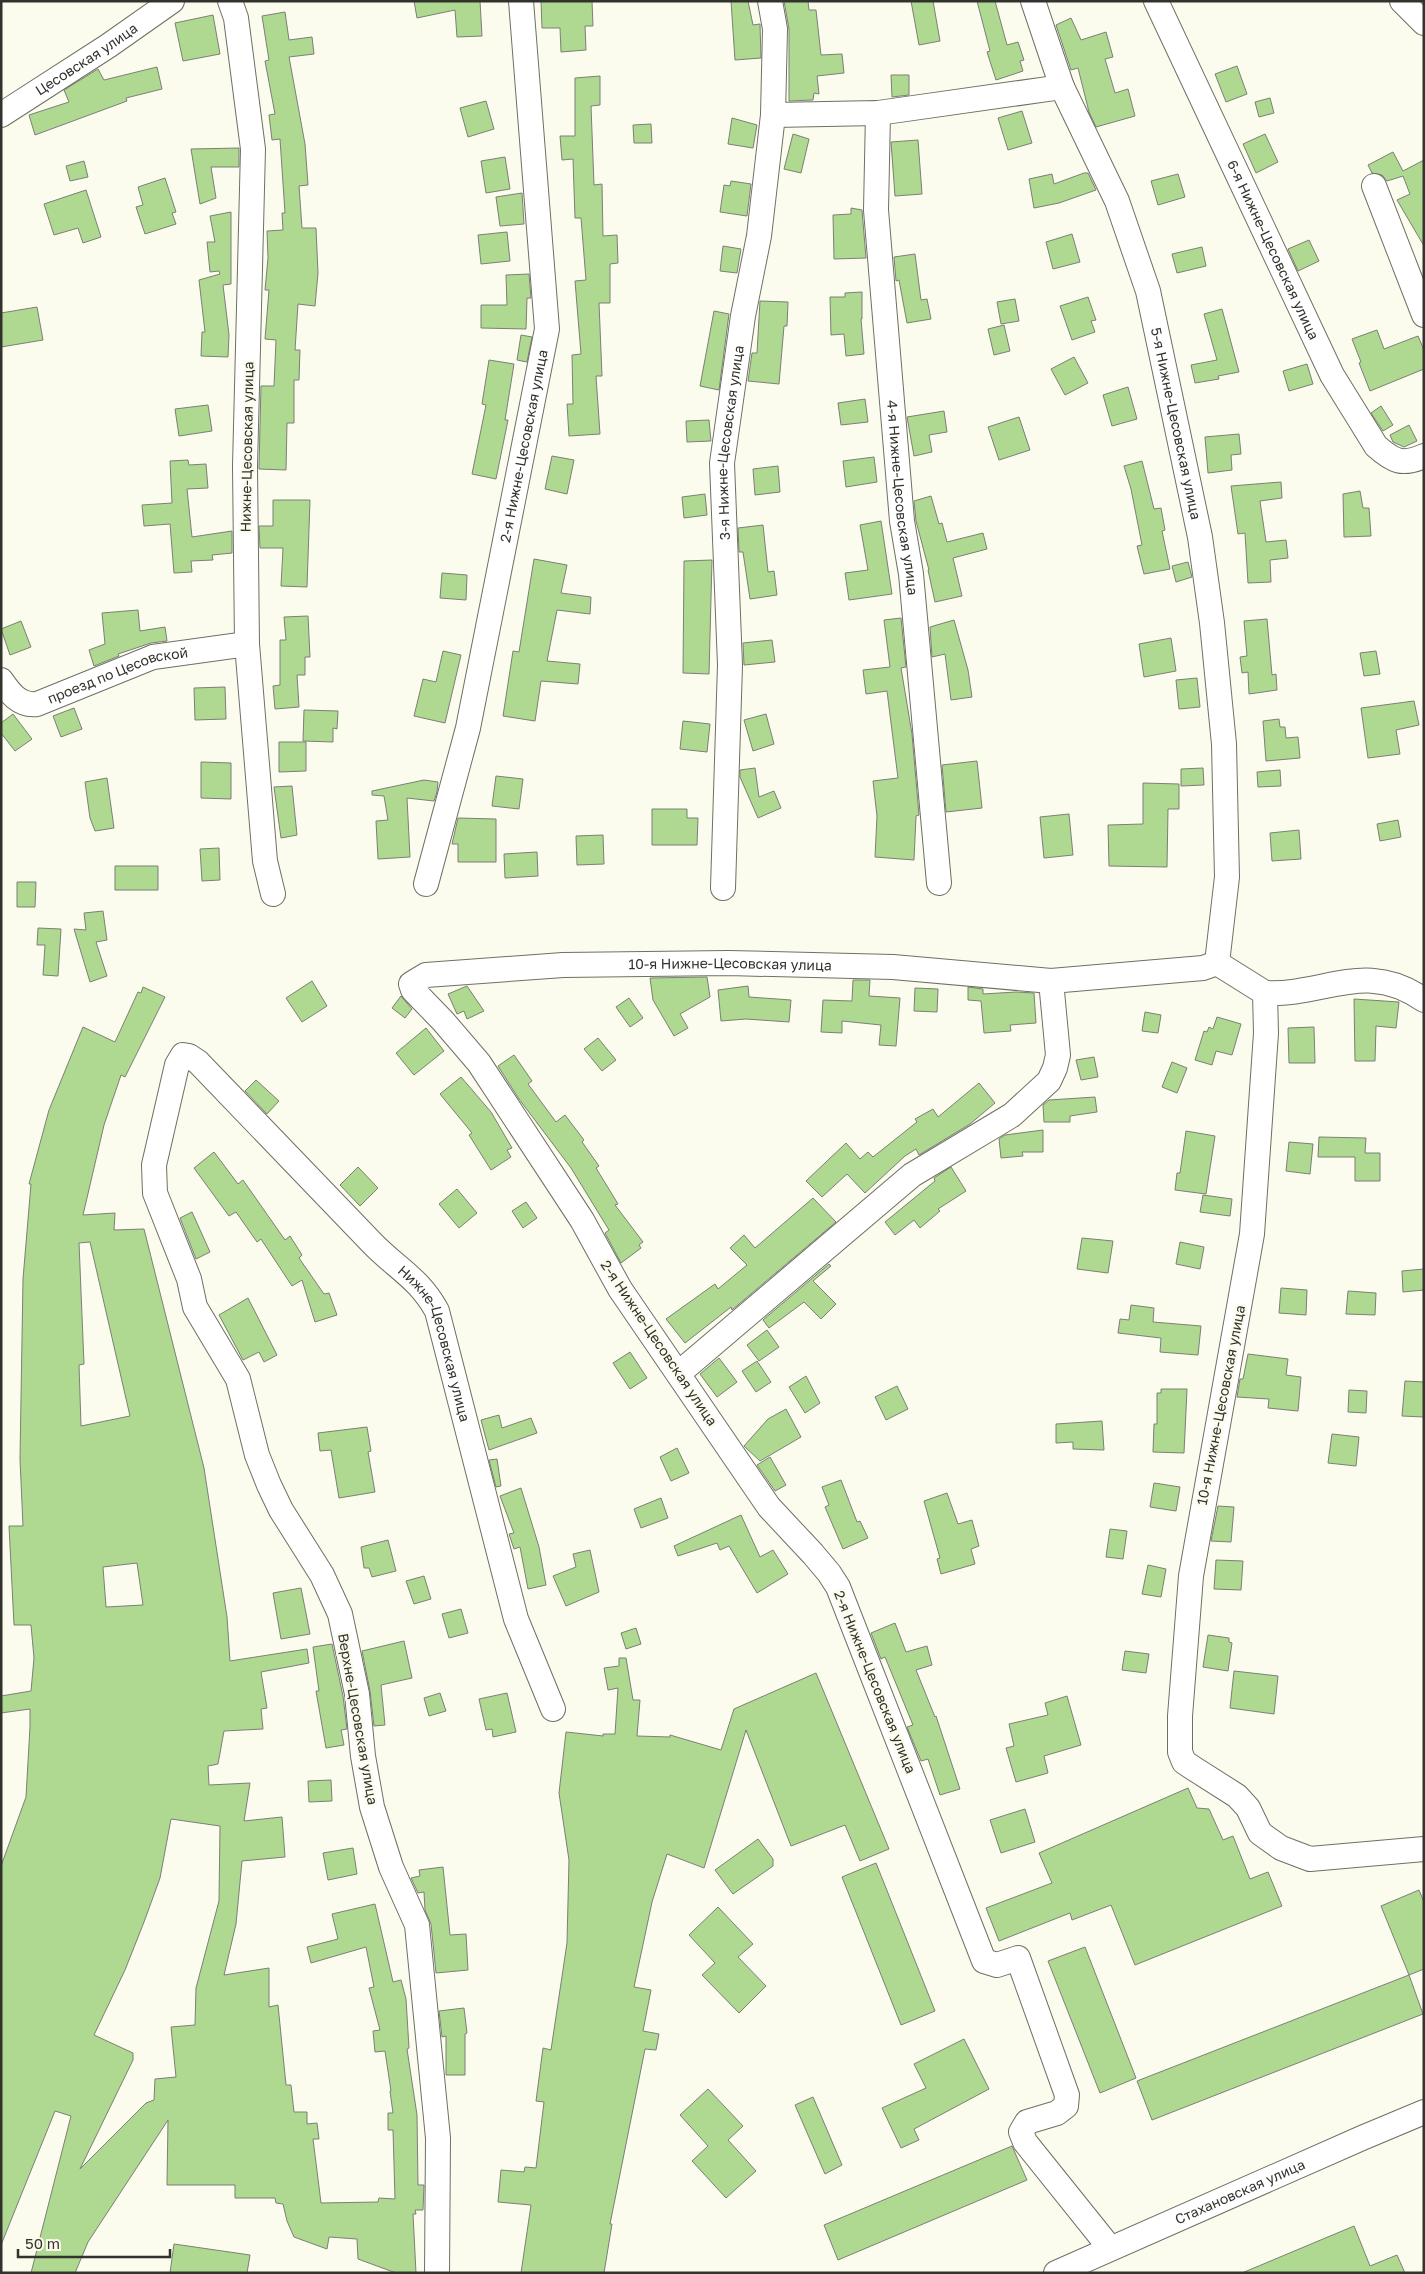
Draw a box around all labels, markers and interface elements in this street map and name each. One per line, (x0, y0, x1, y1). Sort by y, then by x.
street label: Цесовская улица (32, 19, 140, 99)
street label: 6-я Нижне-Цесовская улица (1224, 157, 1323, 342)
street label: 5-я Нижне-Цесовская улица (1148, 326, 1205, 521)
street label: 3-я Нижне-Цесовская улица (713, 344, 747, 541)
street label: 2-я Нижне-Цесовская улица (496, 348, 551, 544)
street label: Нижне-Цесовская улица (237, 361, 256, 533)
street label: 4-я Нижне-Цесовская улица (884, 399, 922, 596)
street label: проезд по Цесовской (45, 643, 189, 707)
street label: 10-я Нижне-Цесовская улица (628, 954, 832, 974)
street label: 2-я Нижне-Цесовская улица (598, 1257, 721, 1429)
street label: Нижне-Цесовская улица (395, 1261, 474, 1424)
street label: 10-я Нижне-Цесовская улица (1193, 1304, 1248, 1506)
street label: 2-я Нижне-Цесовская улица (831, 1588, 920, 1776)
street label: Верхне-Цесовская улица (335, 1632, 382, 1806)
street label: Стахановская улица (1172, 2155, 1307, 2228)
scale bar (18, 2226, 170, 2258)
text: 50 m (25, 2234, 60, 2252)

